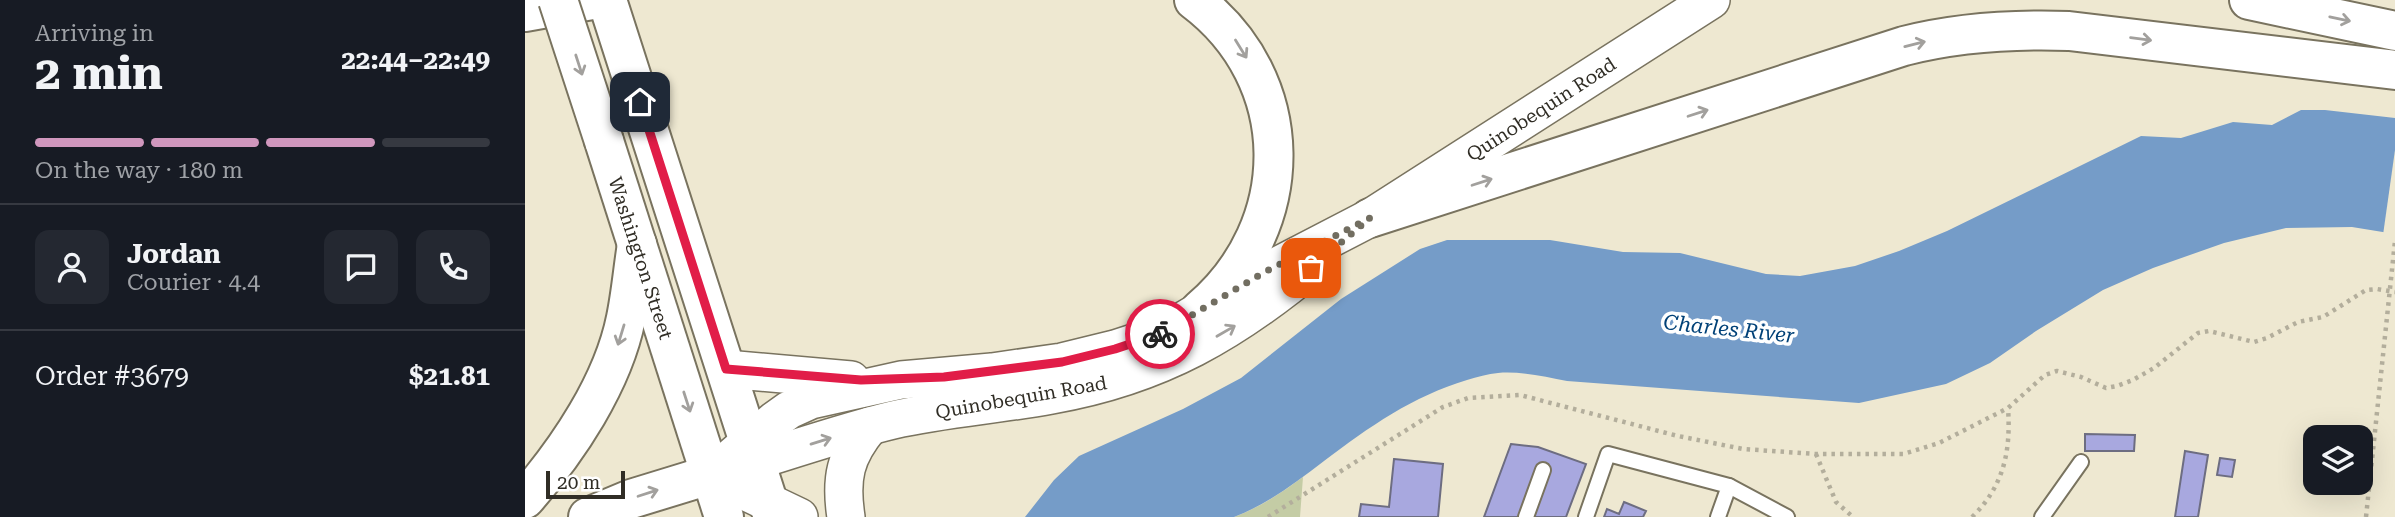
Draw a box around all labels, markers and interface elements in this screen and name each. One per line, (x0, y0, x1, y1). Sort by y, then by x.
one-way arrow (2328, 13, 2351, 27)
text: Arriving in (35, 20, 154, 47)
one-way arrow (2129, 33, 2152, 46)
one-way arrow (1903, 37, 1926, 50)
one-way arrow (1233, 39, 1248, 58)
text: 22:44–22:49 (341, 45, 490, 75)
text: 2 min (35, 46, 163, 100)
street label: Quinobequin Road (1462, 53, 1620, 166)
one-way arrow (573, 54, 586, 76)
pin (610, 72, 670, 132)
icon: home (621, 83, 659, 121)
one-way arrow (1687, 105, 1709, 118)
text: On the way · 180 m (35, 157, 243, 184)
street label: Washington Street (603, 174, 678, 342)
one-way arrow (1470, 175, 1492, 188)
button: person (35, 230, 109, 304)
button: chat (324, 230, 398, 304)
button: phone (416, 230, 490, 304)
pin (1281, 238, 1341, 298)
text: Jordan (127, 239, 221, 269)
icon: bag (1292, 249, 1330, 287)
text: Courier · 4.4 (127, 269, 260, 296)
courier (1125, 299, 1195, 369)
water label: Charles River (1662, 310, 1796, 348)
icon: bike (1141, 315, 1179, 353)
one-way arrow (614, 324, 627, 346)
one-way arrow (1216, 324, 1236, 338)
text: Order #3679 (35, 361, 189, 391)
text: $21.81 (409, 361, 490, 391)
street label: Quinobequin Road (934, 371, 1108, 424)
one-way arrow (682, 391, 695, 413)
map controls (2303, 425, 2373, 495)
button: layers (2303, 425, 2373, 495)
one-way arrow (809, 434, 831, 446)
scale bar (546, 468, 625, 500)
text: 20 m (557, 471, 600, 494)
one-way arrow (637, 486, 659, 498)

